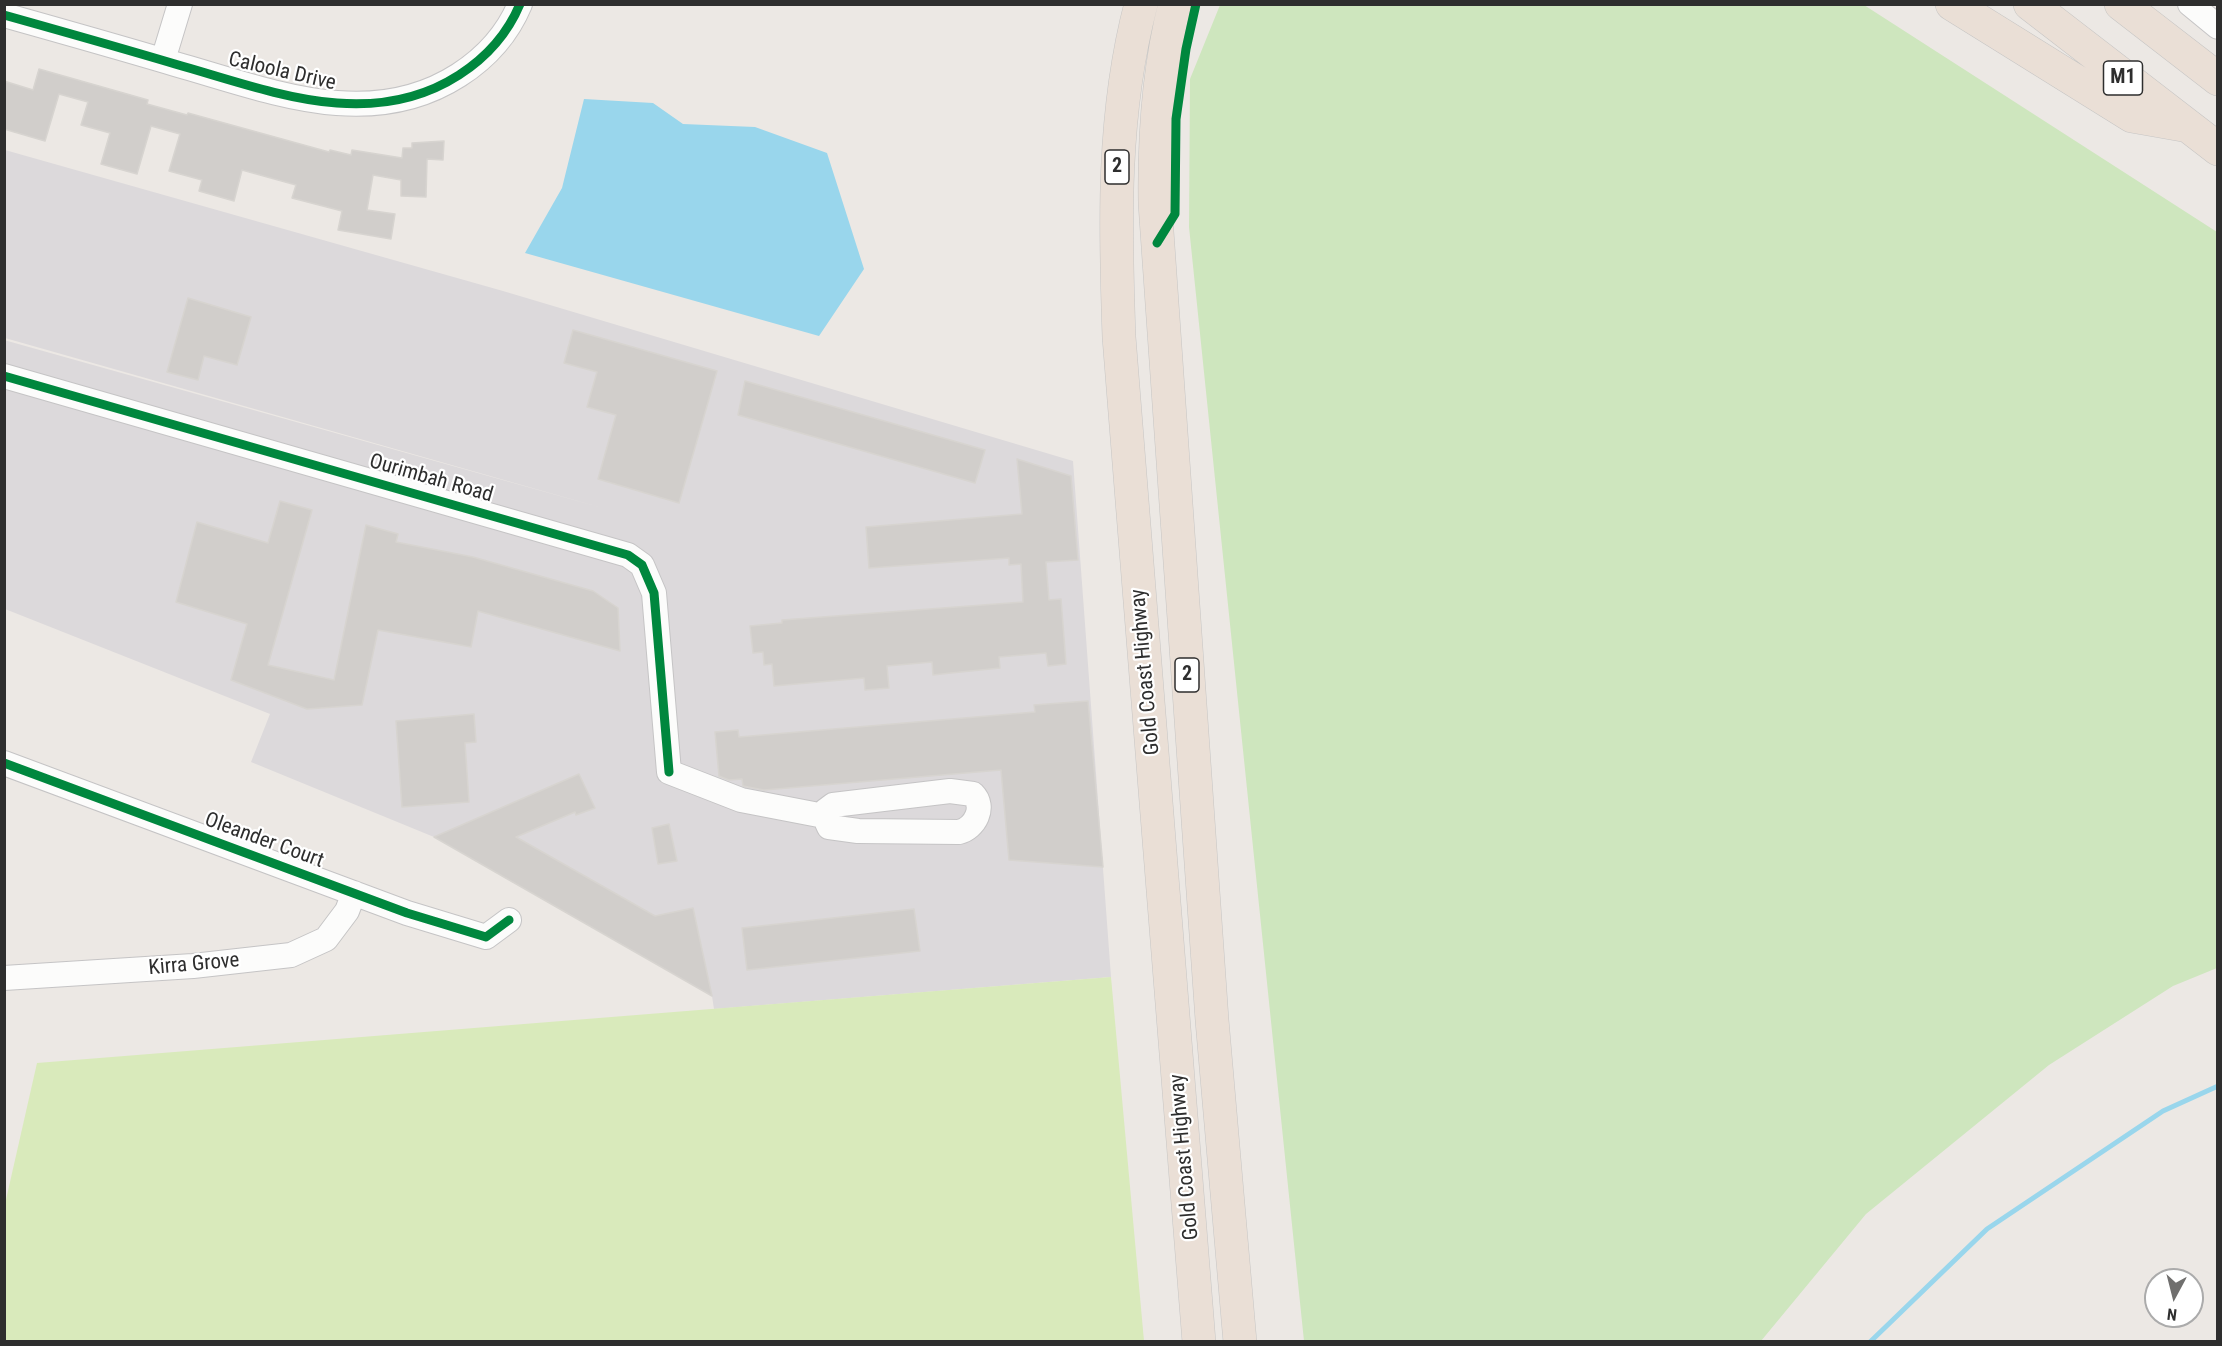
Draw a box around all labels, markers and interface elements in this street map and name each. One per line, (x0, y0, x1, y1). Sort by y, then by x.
street label: Caloola Drive (226, 47, 338, 97)
road number: M1 (2104, 61, 2142, 95)
road number: 2 (1105, 150, 1129, 184)
street label: Ourimbah Road (366, 449, 496, 509)
street label: Gold Coast Highway (1126, 588, 1166, 756)
road number: 2 (1175, 658, 1199, 692)
street label: Oleander Court (201, 808, 327, 874)
street label: Kirra Grove (147, 948, 241, 982)
street label: Gold Coast Highway (1165, 1073, 1205, 1241)
north arrow (2144, 1268, 2204, 1328)
text: N (2166, 1304, 2178, 1324)

